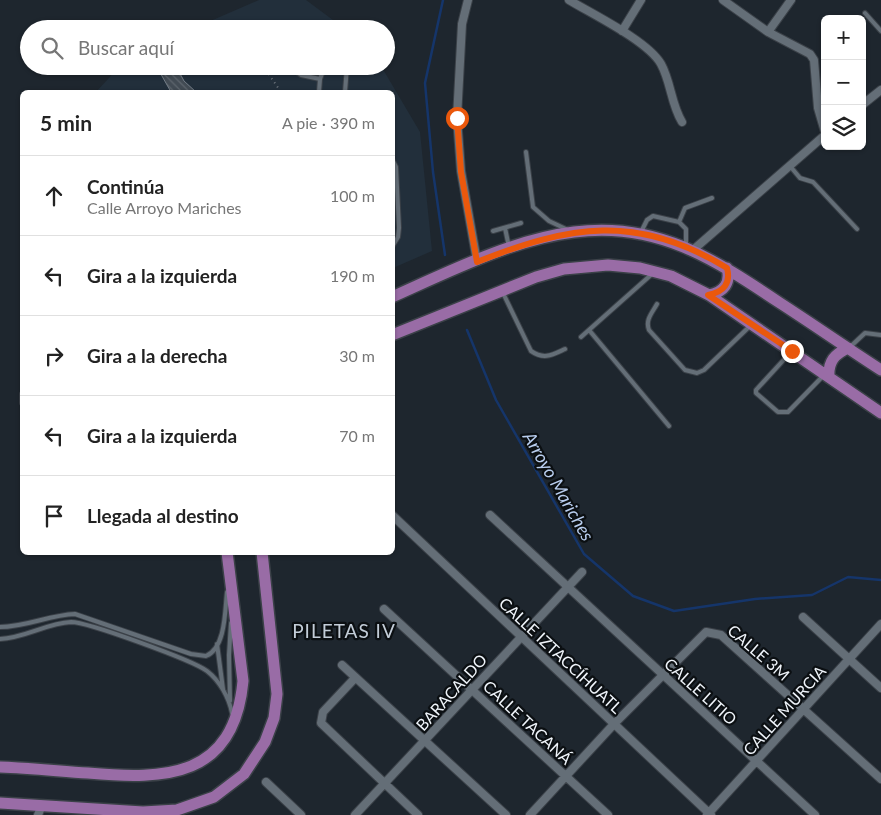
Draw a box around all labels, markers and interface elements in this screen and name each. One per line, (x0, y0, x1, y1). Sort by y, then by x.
map controls (821, 15, 866, 150)
button: + (821, 15, 866, 60)
search box (20, 20, 395, 75)
icon: search (38, 34, 66, 62)
text: Buscar aquí (78, 36, 174, 59)
button: − (821, 60, 866, 105)
button: layers (821, 105, 866, 150)
route start (446, 107, 469, 130)
text: 5 min (40, 110, 92, 135)
text: A pie · 390 m (282, 113, 375, 132)
text: Continúa (87, 175, 164, 198)
icon: ahead (40, 182, 68, 210)
text: 100 m (330, 186, 375, 205)
text: Calle Arroyo Mariches (87, 198, 242, 217)
icon: left (40, 262, 68, 290)
text: Gira a la izquierda (87, 264, 237, 287)
text: 190 m (330, 266, 375, 285)
route end (781, 340, 804, 363)
icon: right (40, 342, 68, 370)
text: Gira a la derecha (87, 344, 227, 367)
text: 30 m (339, 346, 375, 365)
icon: left (40, 422, 68, 450)
text: Gira a la izquierda (87, 424, 237, 447)
text: 70 m (339, 426, 375, 445)
water label: Arroyo Mariches (518, 427, 599, 545)
icon: arrive (40, 502, 68, 530)
text: Llegada al destino (87, 504, 239, 527)
street label: CALLE IZTACCÍHUATL (496, 593, 626, 717)
district label: PILETAS IV (292, 619, 396, 642)
street label: CALLE 3M (724, 620, 794, 684)
street label: BARACALDO (412, 650, 490, 734)
street label: CALLE LITIO (661, 654, 741, 729)
street label: CALLE MURCIA (739, 661, 829, 759)
street label: CALLE TACANÁ (480, 676, 576, 768)

